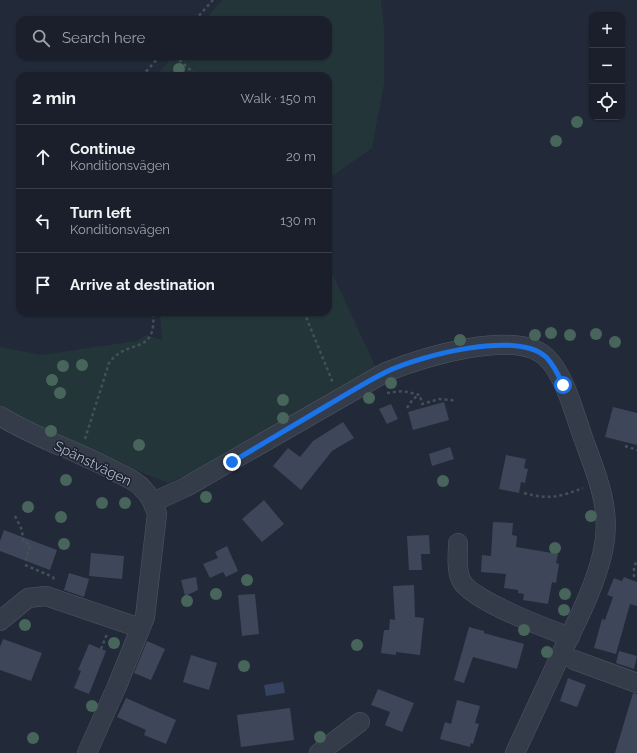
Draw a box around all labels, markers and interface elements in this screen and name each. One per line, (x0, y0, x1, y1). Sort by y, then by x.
map controls (589, 12, 625, 120)
button: + (589, 12, 625, 48)
search box (16, 16, 332, 60)
icon: search (30, 27, 52, 49)
text: Search here (62, 29, 145, 47)
button: − (589, 48, 625, 84)
button: locate (589, 84, 625, 120)
text: 2 min (32, 88, 76, 108)
text: Walk · 150 m (241, 91, 316, 106)
text: Continue (70, 140, 135, 158)
icon: ahead (32, 146, 54, 168)
text: 20 m (286, 149, 316, 164)
text: Konditionsvägen (70, 158, 170, 173)
text: Turn left (70, 204, 131, 222)
icon: left (32, 210, 54, 232)
text: 130 m (280, 213, 316, 228)
text: Konditionsvägen (70, 222, 170, 237)
icon: arrive (32, 274, 54, 296)
text: Arrive at destination (70, 276, 215, 294)
route start (554, 376, 572, 394)
street label: Spänstvägen (52, 437, 134, 489)
route end (223, 453, 241, 471)

